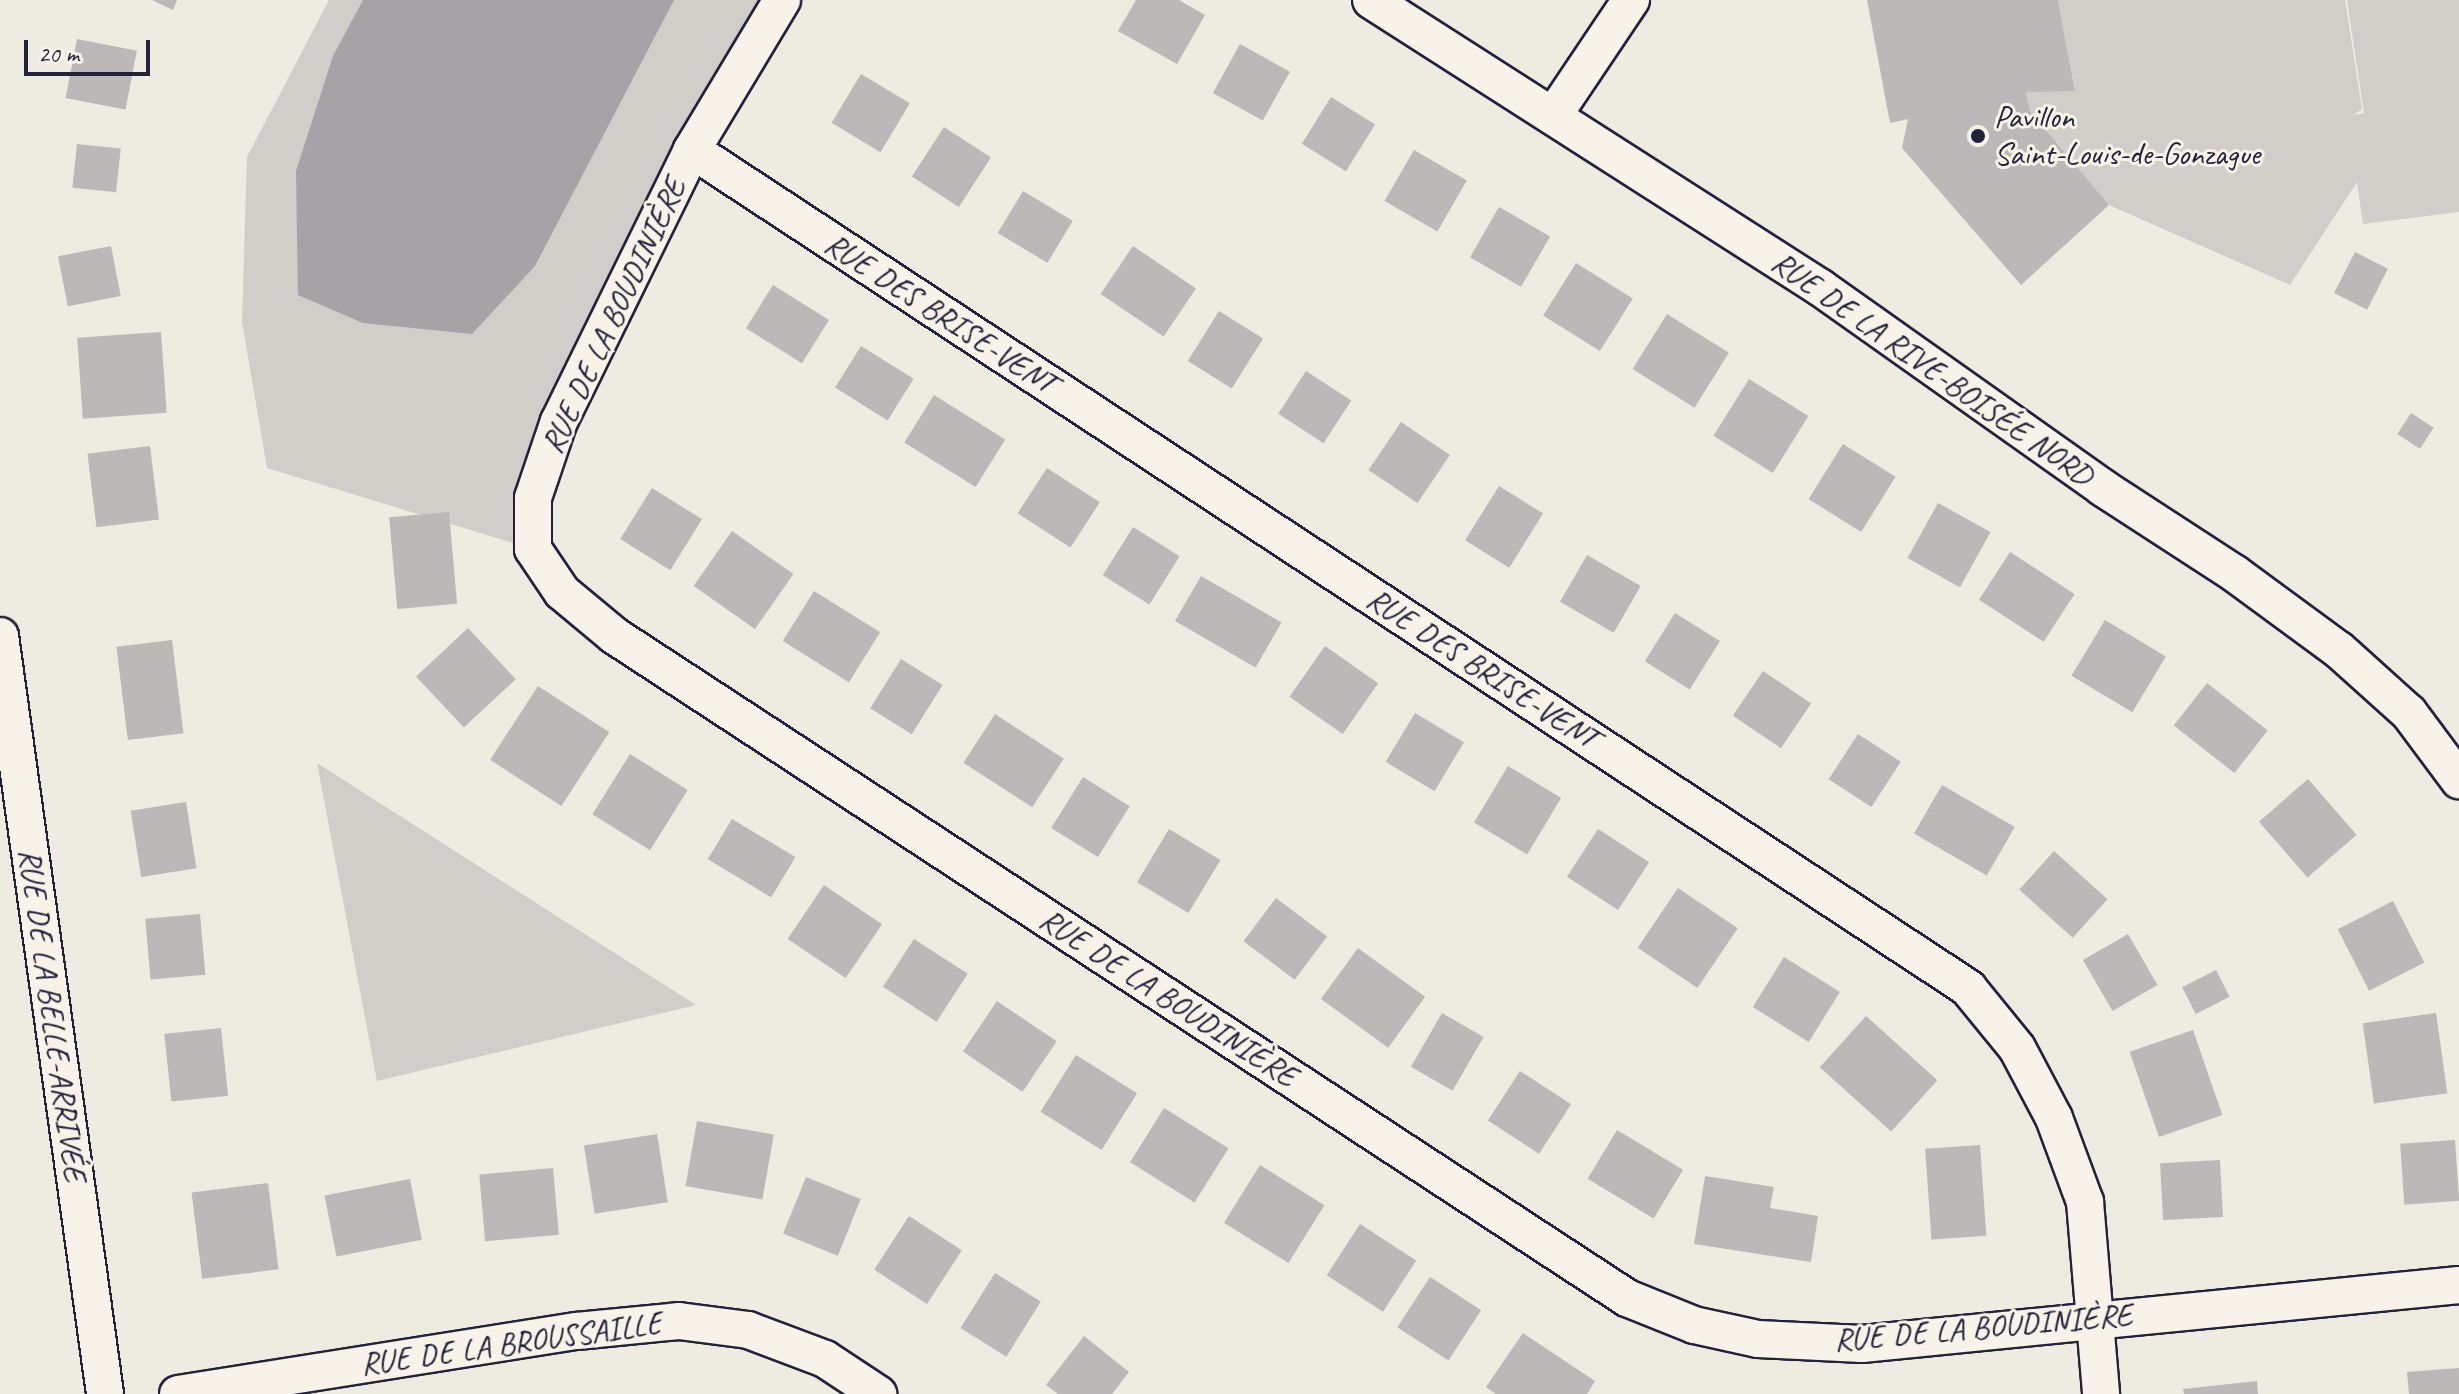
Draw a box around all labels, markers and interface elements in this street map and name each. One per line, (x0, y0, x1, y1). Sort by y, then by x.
scale bar (28, 24, 154, 74)
text: 20 m (38, 39, 79, 69)
place label: Pavillon Saint-Louis-de-Gonzague (1994, 99, 2260, 174)
marker: Pavillon Saint-Louis-de-Gonzague (1969, 127, 1987, 145)
street label: RUE DE LA BOUDINIÈRE (533, 172, 695, 460)
street label: RUE DES BRISE-VENT (817, 225, 1063, 403)
street label: RUE DE LA RIVE-BOISÉE NORD (1764, 244, 2100, 494)
street label: RUE DES BRISE-VENT (1359, 580, 1605, 758)
street label: RUE DE LA BELLE-ARRIVÉE (10, 846, 94, 1184)
street label: RUE DE LA BOUDINIÈRE (1032, 900, 1304, 1096)
street label: RUE DE LA BOUDINIÈRE (1832, 1296, 2134, 1360)
street label: RUE DE LA BROUSSAILLE (359, 1304, 663, 1384)

